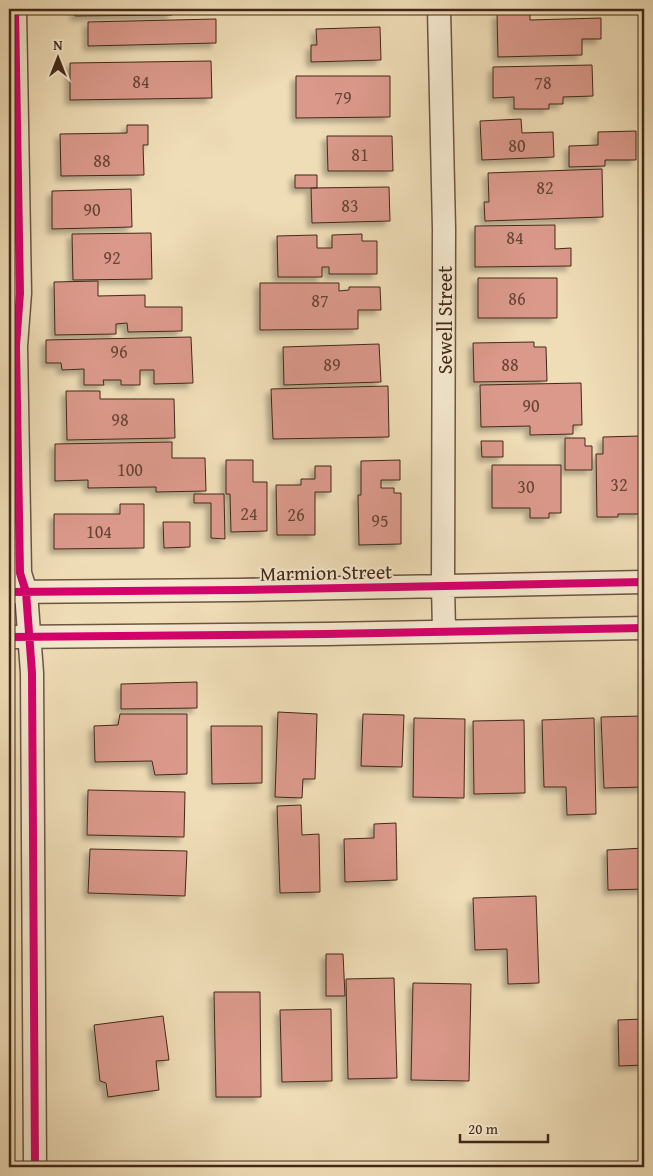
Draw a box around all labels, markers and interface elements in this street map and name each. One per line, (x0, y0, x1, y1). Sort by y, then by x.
north arrow (32, 32, 82, 82)
text: N (53, 35, 63, 55)
house number: 84 (132, 68, 150, 95)
house number: 78 (534, 69, 552, 96)
house number: 79 (334, 84, 352, 111)
house number: 80 (508, 132, 526, 159)
house number: 81 (351, 141, 369, 168)
house number: 88 (93, 147, 111, 174)
house number: 82 (536, 174, 554, 201)
house number: 83 (341, 192, 359, 219)
house number: 90 (83, 196, 101, 223)
house number: 84 (506, 224, 524, 251)
house number: 92 (103, 244, 121, 271)
street label: Sewell Street (430, 266, 459, 374)
house number: 86 (508, 285, 526, 312)
house number: 87 (311, 287, 329, 314)
house number: 96 (110, 338, 128, 365)
house number: 89 (323, 351, 341, 378)
house number: 88 (501, 351, 519, 378)
house number: 90 (522, 392, 540, 419)
house number: 98 (111, 406, 129, 433)
house number: 100 (117, 456, 143, 483)
house number: 32 (610, 471, 628, 498)
house number: 30 (517, 473, 535, 500)
house number: 24 (240, 500, 258, 527)
house number: 26 (287, 501, 305, 528)
house number: 95 (371, 507, 389, 534)
house number: 104 (86, 518, 112, 545)
street label: Marmion Street (260, 556, 392, 588)
scale bar (460, 1111, 548, 1143)
text: 20 m (468, 1118, 499, 1139)

